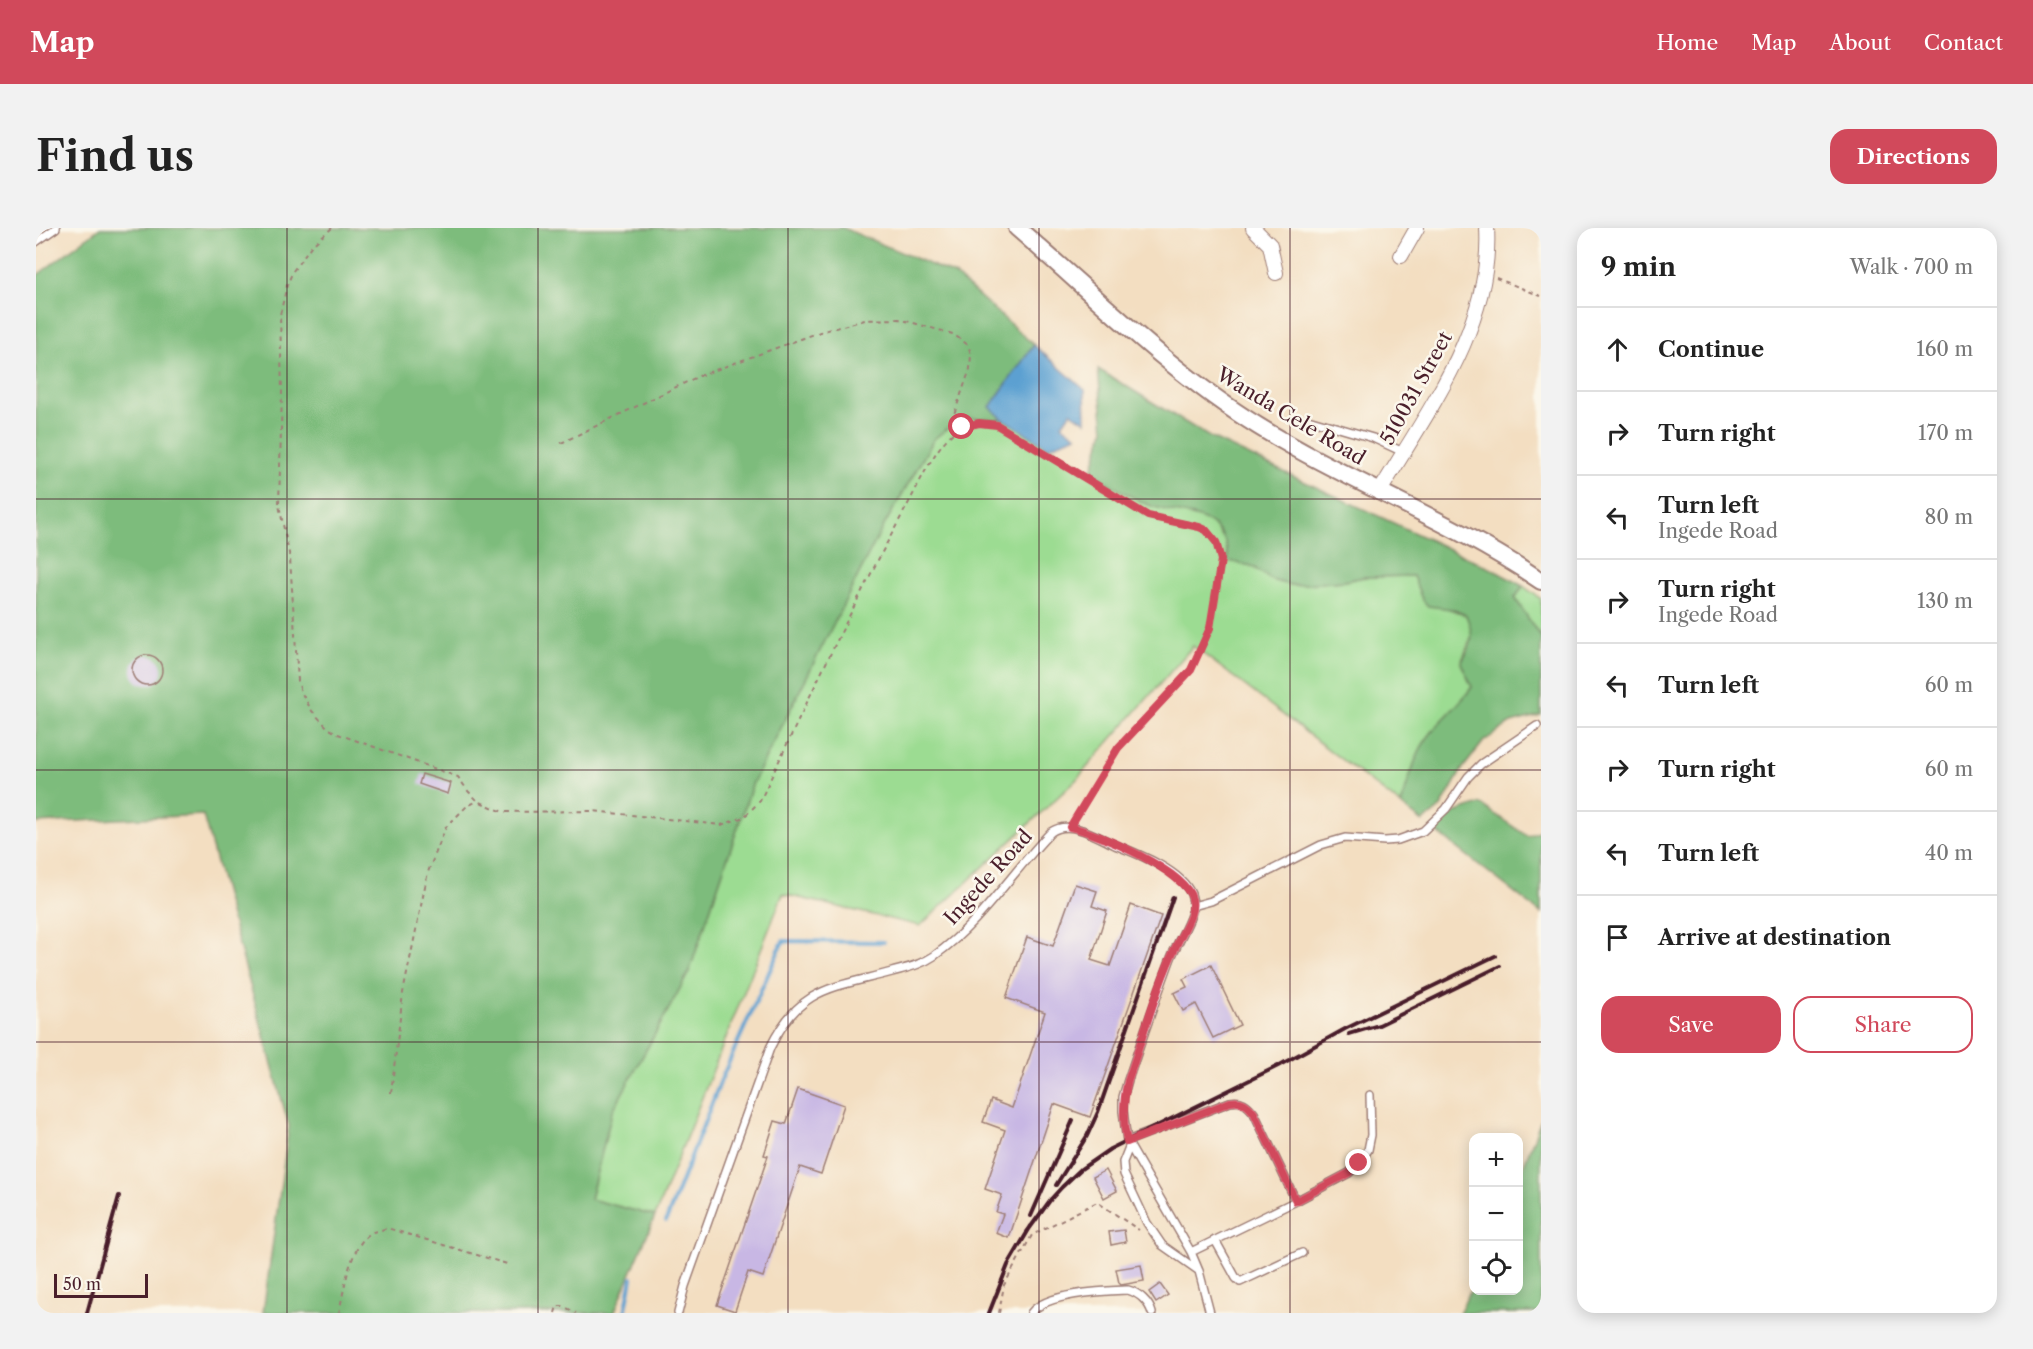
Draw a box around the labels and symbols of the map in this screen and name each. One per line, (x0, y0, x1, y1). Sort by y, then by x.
street label: 510031 Street (1375, 327, 1457, 449)
street label: Wanda Cele Road (1211, 362, 1370, 470)
route start (948, 413, 974, 439)
street label: Ingede Road (939, 824, 1037, 930)
route end (1345, 1149, 1371, 1175)
scale bar (54, 1271, 148, 1298)

